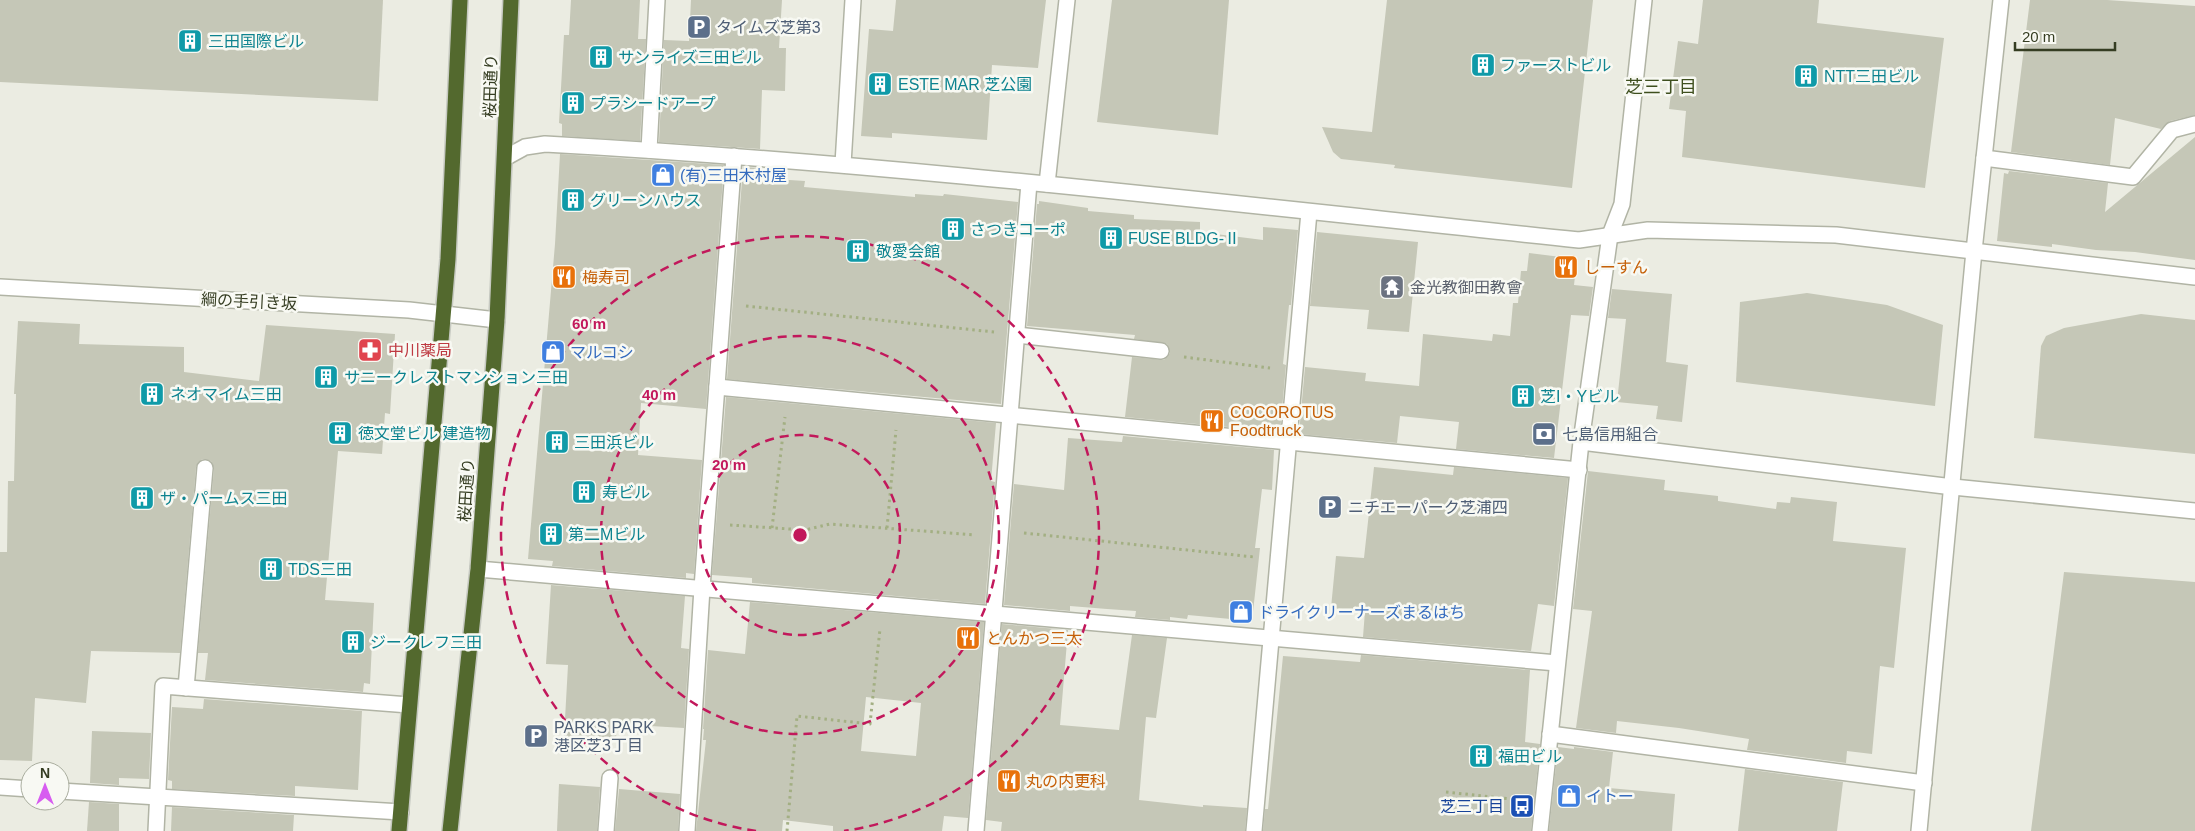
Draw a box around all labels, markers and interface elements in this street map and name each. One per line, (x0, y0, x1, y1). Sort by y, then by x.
parking icon: タイムズ芝第3 (686, 14, 712, 40)
place label: タイムズ芝第3 (716, 19, 821, 36)
scale bar (2015, 20, 2115, 52)
building icon: 三田国際ビル (177, 28, 203, 54)
text: 20 m (2022, 28, 2055, 45)
place label: 三田国際ビル (208, 33, 304, 50)
building icon: サンライズ三田ビル (588, 44, 614, 70)
place label: サンライズ三田ビル (618, 49, 762, 66)
building icon: ファーストビル (1470, 52, 1496, 78)
street label: 桜田通り (481, 54, 500, 118)
place label: ファーストビル (1500, 57, 1611, 74)
building icon: NTT三田ビル (1793, 63, 1819, 89)
place label: NTT三田ビル (1824, 68, 1919, 85)
building icon: ESTE MAR 芝公園 (867, 71, 893, 97)
place label: ESTE MAR 芝公園 (898, 76, 1032, 93)
district label: 芝三丁目 (1625, 77, 1697, 97)
building icon: プラシードアープ (560, 90, 586, 116)
place label: プラシードアープ (590, 95, 716, 112)
shop icon: (有)三田木村屋 (650, 162, 676, 188)
place label: (有)三田木村屋 (680, 167, 787, 184)
building icon: グリーンハウス (560, 187, 586, 213)
place label: グリーンハウス (590, 192, 701, 209)
building icon: さつきコーポ (940, 216, 966, 242)
place label: さつきコーポ (970, 221, 1066, 238)
building icon: FUSE BLDG-Ⅱ (1098, 225, 1124, 251)
place label: FUSE BLDG-Ⅱ (1128, 230, 1240, 247)
building icon: 敬愛会館 (845, 238, 871, 264)
place label: 敬愛会館 (876, 243, 940, 260)
restaurant icon: しーすん (1553, 254, 1579, 280)
place label: しーすん (1584, 259, 1648, 276)
restaurant icon: 梅寿司 (551, 264, 577, 290)
place label: 梅寿司 (582, 269, 630, 286)
temple icon: 金光教御田教會 (1379, 274, 1405, 300)
place label: 金光教御田教會 (1410, 279, 1522, 296)
street label: 綱の手引き坂 (201, 290, 297, 313)
text: 60 m (572, 315, 606, 332)
pharmacy icon: 中川薬局 (357, 337, 383, 363)
shop icon: マルコシ (540, 339, 566, 365)
place label: 中川薬局 (388, 342, 452, 359)
place label: マルコシ (570, 344, 634, 361)
building icon: サニークレストマンション三田 (313, 364, 339, 390)
place label: サニークレストマンション三田 (344, 369, 568, 386)
building icon: ネオマイム三田 (139, 381, 165, 407)
building icon: 芝I・Yビル (1510, 383, 1536, 409)
place label: ネオマイム三田 (170, 386, 282, 403)
text: 40 m (642, 386, 676, 403)
place label: 芝I・Yビル (1540, 388, 1619, 405)
place label: COCOROTUS Foodtruck (1230, 404, 1334, 439)
restaurant icon: COCOROTUS Foodtruck (1199, 408, 1225, 434)
building icon: 徳文堂ビル 建造物 (327, 420, 353, 446)
bank icon: 七島信用組合 (1531, 421, 1557, 447)
place label: 徳文堂ビル 建造物 (358, 425, 490, 442)
place label: 七島信用組合 (1562, 426, 1658, 443)
building icon: 三田浜ビル (544, 429, 570, 455)
place label: 三田浜ビル (574, 434, 654, 451)
text: 20 m (712, 456, 746, 473)
street label: 桜田通り (456, 458, 477, 523)
building icon: 寿ビル (571, 479, 597, 505)
place label: 寿ビル (602, 484, 650, 501)
building icon: ザ・パームス三田 (129, 485, 155, 511)
place label: ザ・パームス三田 (160, 490, 288, 507)
parking icon: ニチエーパーク芝浦四 (1317, 494, 1343, 520)
place label: ニチエーパーク芝浦四 (1348, 499, 1508, 516)
building icon: 第二Mビル (538, 521, 564, 547)
place label: 第二Mビル (568, 526, 645, 543)
centre of rings (791, 526, 809, 544)
building icon: TDS三田 (258, 556, 284, 582)
place label: TDS三田 (288, 561, 352, 578)
shop icon: ドライクリーナーズまるはち (1228, 599, 1254, 625)
place label: ドライクリーナーズまるはち (1258, 604, 1465, 621)
restaurant icon: とんかつ三太 (955, 625, 981, 651)
building icon: ジークレフ三田 (340, 629, 366, 655)
place label: とんかつ三太 (986, 630, 1082, 647)
place label: ジークレフ三田 (370, 634, 482, 651)
place label: PARKS PARK 港区芝3丁目 (554, 719, 654, 754)
parking icon: PARKS PARK 港区芝3丁目 (523, 723, 549, 749)
building icon: 福田ビル (1468, 743, 1494, 769)
place label: 福田ビル (1498, 748, 1562, 765)
north arrow (20, 761, 70, 811)
text: N (40, 765, 50, 781)
restaurant icon: 丸の内更科 (996, 768, 1022, 794)
place label: 丸の内更科 (1026, 773, 1106, 790)
shop icon: イトー (1556, 783, 1582, 809)
place label: イトー (1586, 788, 1634, 805)
bus stop icon: 芝三丁目 (1509, 793, 1535, 819)
place label: 芝三丁目 (1440, 798, 1504, 815)

